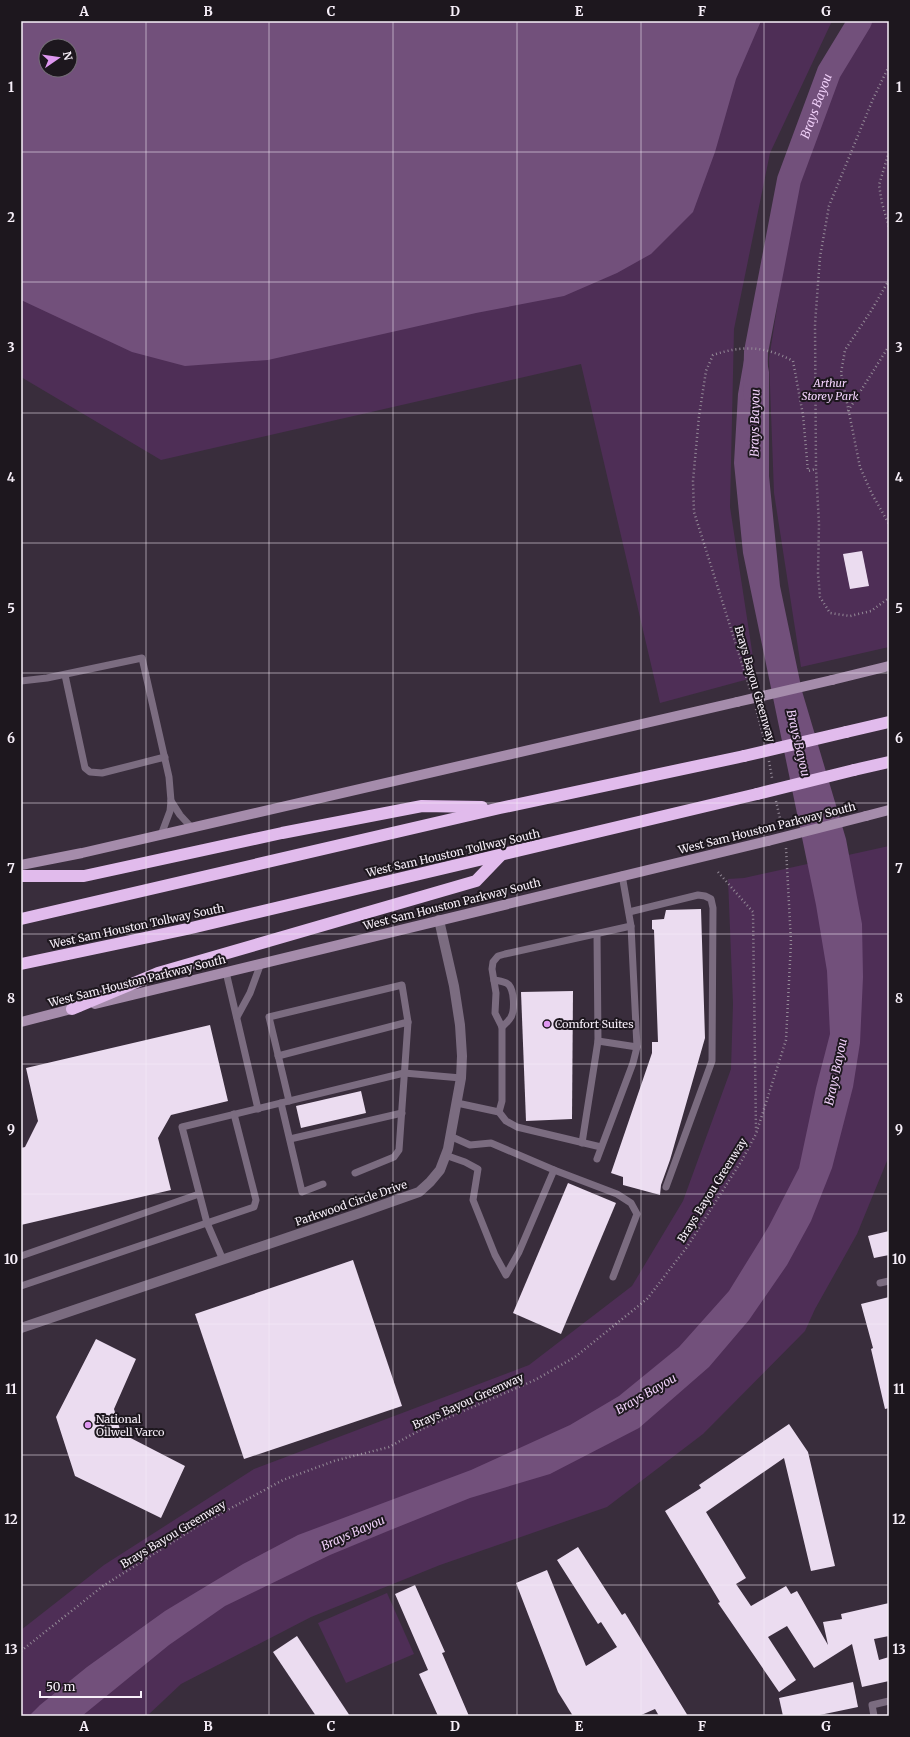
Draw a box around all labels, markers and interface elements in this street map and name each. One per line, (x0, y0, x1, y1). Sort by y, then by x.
text: A (78, 3, 89, 20)
text: B (203, 3, 213, 20)
text: C (327, 3, 336, 20)
text: D (450, 3, 460, 20)
text: E (575, 3, 584, 20)
text: F (698, 3, 706, 20)
text: G (821, 3, 831, 20)
north arrow (38, 38, 78, 78)
text: N (60, 50, 76, 62)
water label: Brays Bayou (797, 71, 835, 140)
text: 1 (8, 79, 14, 96)
text: 1 (896, 79, 902, 96)
text: 2 (7, 209, 15, 226)
text: 2 (895, 209, 903, 226)
text: 3 (7, 339, 15, 356)
text: 3 (895, 339, 903, 356)
park label: Arthur Storey Park (802, 376, 858, 403)
water label: Brays Bayou (746, 389, 763, 457)
text: 4 (7, 469, 16, 486)
text: 4 (895, 469, 904, 486)
text: 5 (7, 600, 15, 617)
text: 5 (895, 600, 903, 617)
street label: Brays Bayou Greenway (732, 624, 778, 744)
water label: Brays Bayou (784, 708, 813, 778)
text: 6 (7, 730, 15, 747)
text: 6 (895, 730, 903, 747)
street label: West Sam Houston Parkway South (676, 799, 858, 857)
street label: West Sam Houston Tollway South (364, 826, 542, 880)
text: 7 (7, 860, 15, 877)
text: 7 (895, 860, 903, 877)
street label: West Sam Houston Parkway South (361, 875, 543, 933)
street label: West Sam Houston Tollway South (47, 900, 226, 952)
street label: West Sam Houston Parkway South (46, 952, 228, 1010)
text: 8 (7, 990, 15, 1007)
text: 8 (895, 990, 903, 1007)
place label: Comfort Suites (555, 1017, 634, 1031)
marker: Comfort Suites (542, 1019, 552, 1029)
water label: Brays Bayou (821, 1037, 850, 1107)
text: 9 (7, 1121, 15, 1138)
text: 9 (895, 1121, 903, 1138)
street label: Brays Bayou Greenway (674, 1135, 750, 1245)
street label: Parkwood Circle Drive (293, 1177, 409, 1229)
text: 10 (4, 1251, 18, 1268)
text: 10 (892, 1251, 906, 1268)
street label: Brays Bayou Greenway (410, 1370, 526, 1432)
water label: Brays Bayou (613, 1370, 679, 1417)
text: 11 (5, 1381, 17, 1398)
text: 11 (893, 1381, 905, 1398)
place label: National Oilwell Varco (96, 1412, 165, 1439)
marker: National Oilwell Varco (83, 1420, 93, 1430)
street label: Brays Bayou Greenway (118, 1497, 229, 1571)
text: 12 (4, 1511, 18, 1528)
text: 12 (892, 1511, 906, 1528)
water label: Brays Bayou (319, 1512, 387, 1553)
text: 13 (4, 1641, 18, 1658)
text: 13 (892, 1641, 906, 1658)
scale bar (40, 1673, 141, 1699)
text: 50 m (46, 1679, 75, 1694)
text: A (78, 1718, 89, 1735)
text: B (203, 1718, 213, 1735)
text: C (327, 1718, 336, 1735)
text: D (450, 1718, 460, 1735)
text: E (575, 1718, 584, 1735)
text: F (698, 1718, 706, 1735)
text: G (821, 1718, 831, 1735)

